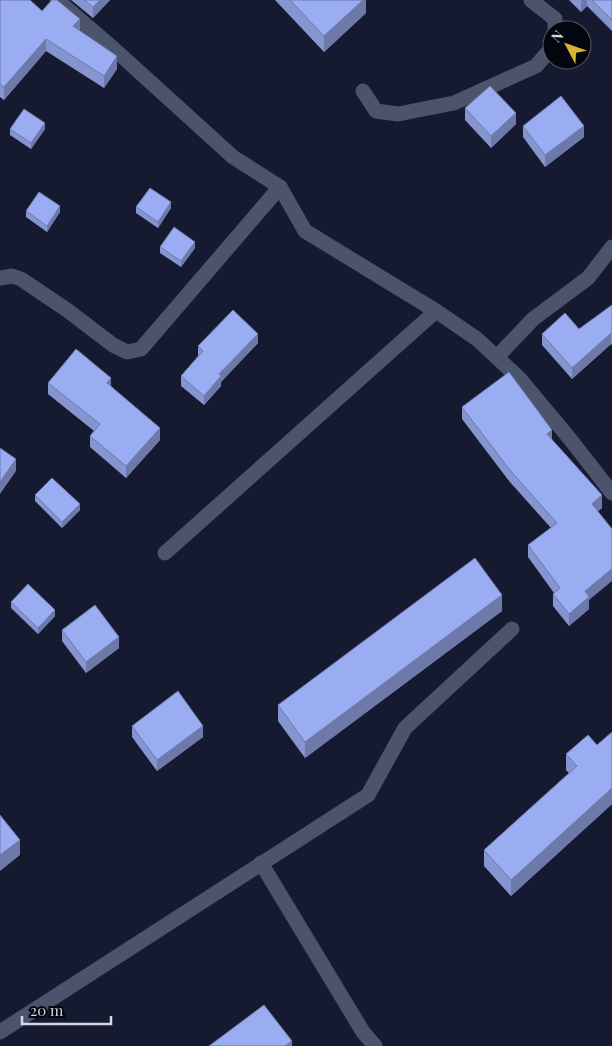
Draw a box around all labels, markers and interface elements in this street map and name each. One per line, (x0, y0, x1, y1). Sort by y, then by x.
north arrow (542, 20, 592, 70)
text: N (546, 26, 567, 46)
scale bar (22, 994, 111, 1026)
text: 20 m (30, 1000, 64, 1020)

